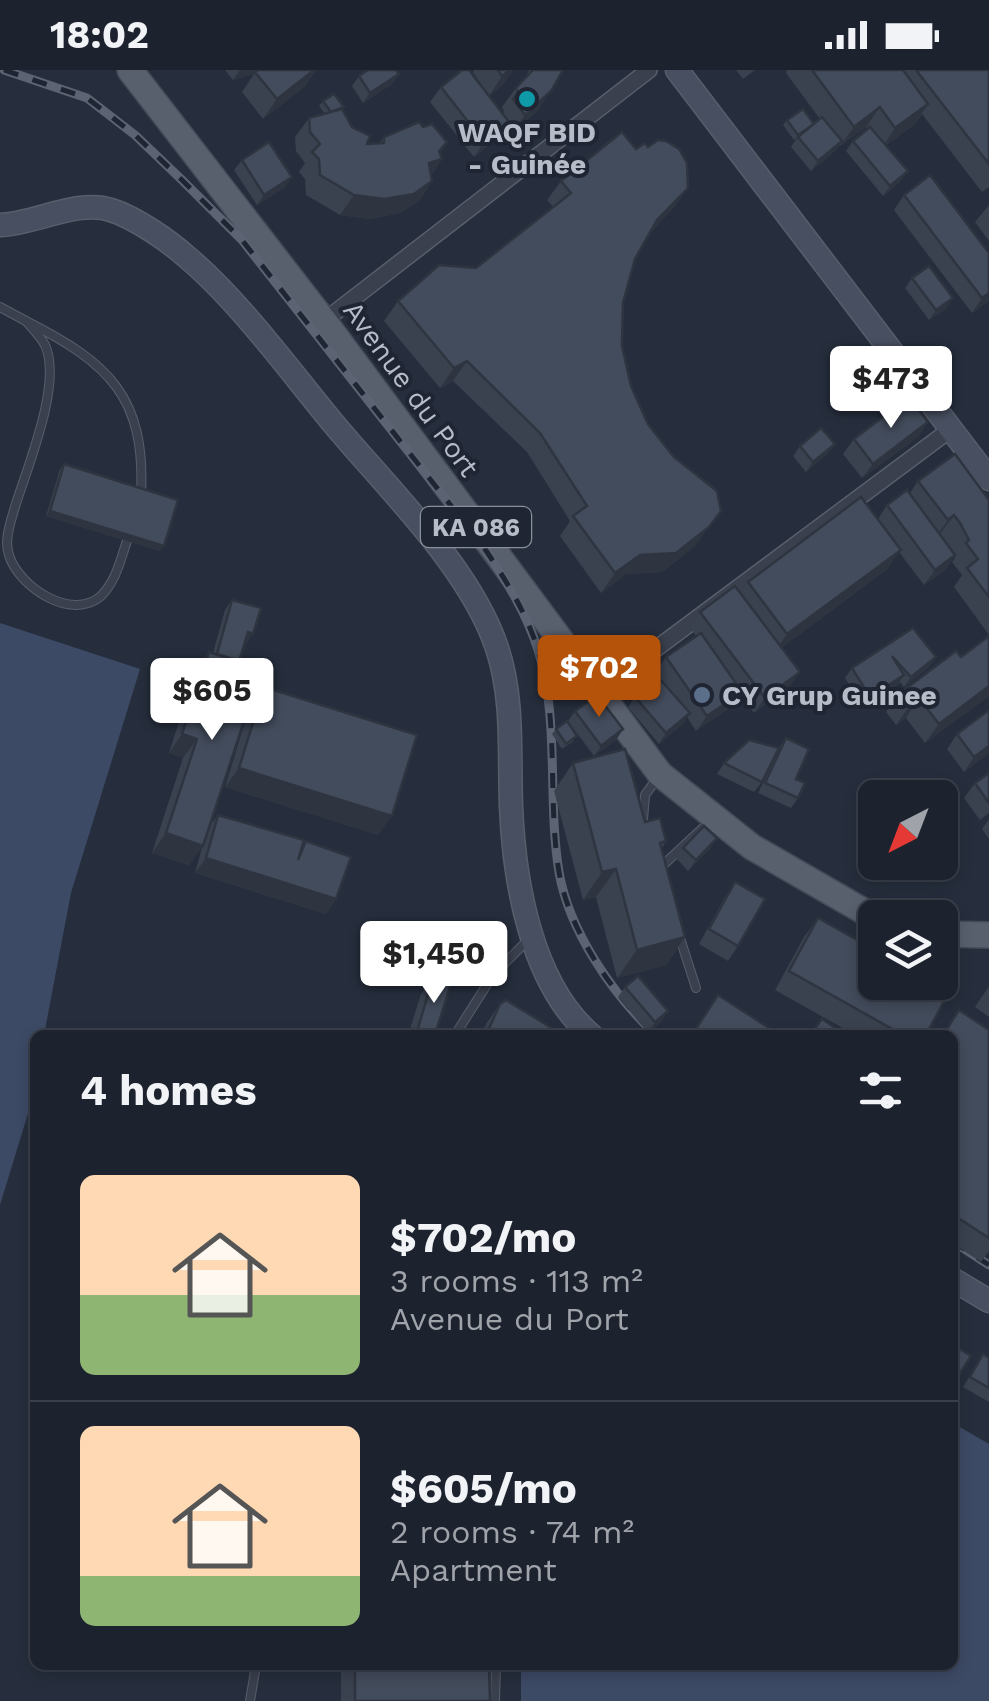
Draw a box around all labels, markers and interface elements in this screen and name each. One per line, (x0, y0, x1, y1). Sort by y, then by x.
text: 18:02 (50, 13, 149, 57)
marker: WAQF BID - Guinée (516, 88, 538, 110)
place label: WAQF BID - Guinée (458, 116, 596, 181)
street label: Avenue du Port (336, 295, 486, 483)
pin: $473 (832, 346, 950, 431)
text: $473 (852, 359, 930, 397)
road number: KA 086 (421, 507, 531, 547)
pin: $702 (540, 635, 658, 720)
text: $702 (560, 648, 638, 686)
pin: $605 (153, 658, 271, 743)
text: $605 (172, 671, 252, 709)
place label: CY Grup Guinee (722, 679, 937, 712)
marker: CY Grup Guinee (691, 684, 713, 706)
north arrow (858, 780, 958, 880)
map controls (858, 780, 958, 1000)
button: layers (858, 900, 958, 1000)
pin: $1,450 (353, 921, 515, 1006)
text: $1,450 (382, 934, 486, 972)
icon: filters (853, 1063, 908, 1118)
text: 4 homes (80, 1066, 257, 1115)
text: $702/mo (390, 1213, 576, 1262)
icon: home (160, 1215, 280, 1335)
text: 3 rooms · 113 m² (390, 1262, 643, 1300)
text: Avenue du Port (390, 1300, 629, 1338)
text: $605/mo (390, 1464, 577, 1513)
icon: home (160, 1466, 280, 1586)
text: 2 rooms · 74 m² (390, 1513, 634, 1551)
text: Apartment (390, 1551, 557, 1589)

